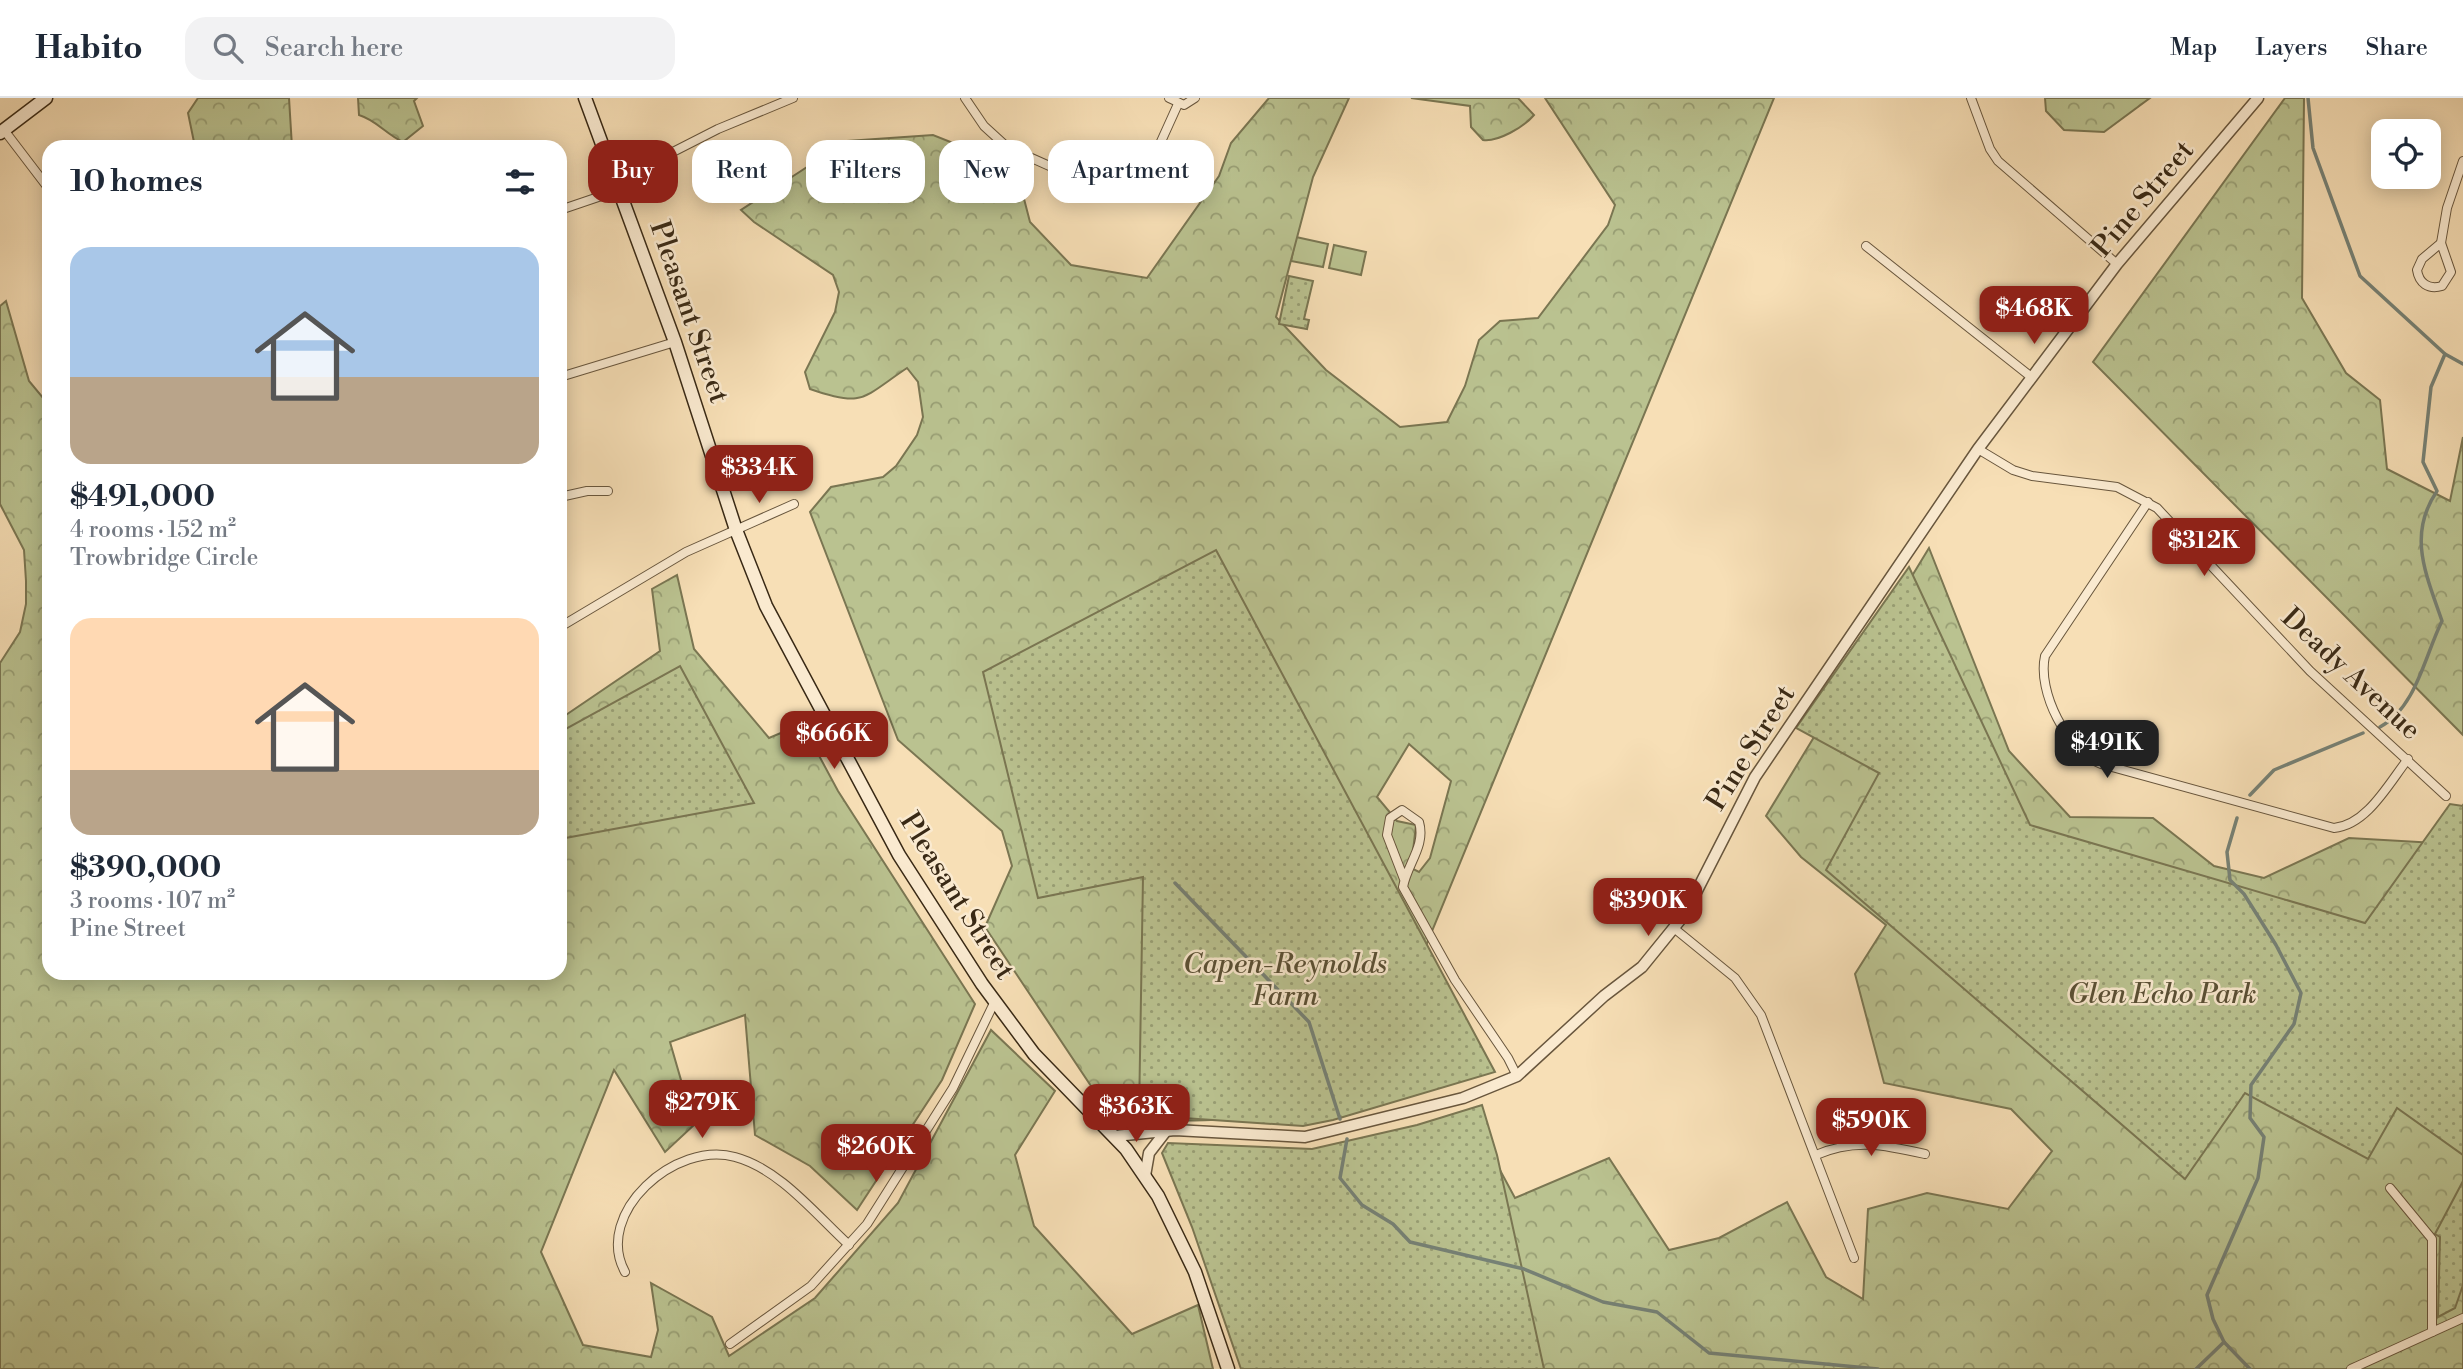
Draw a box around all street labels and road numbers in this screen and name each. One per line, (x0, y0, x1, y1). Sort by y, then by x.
street label: Pine Street (2084, 134, 2202, 264)
street label: Pleasant Street (641, 216, 737, 408)
street label: Deady Avenue (2274, 601, 2428, 747)
street label: Pine Street (1699, 679, 1803, 817)
street label: Pleasant Street (892, 806, 1022, 986)

